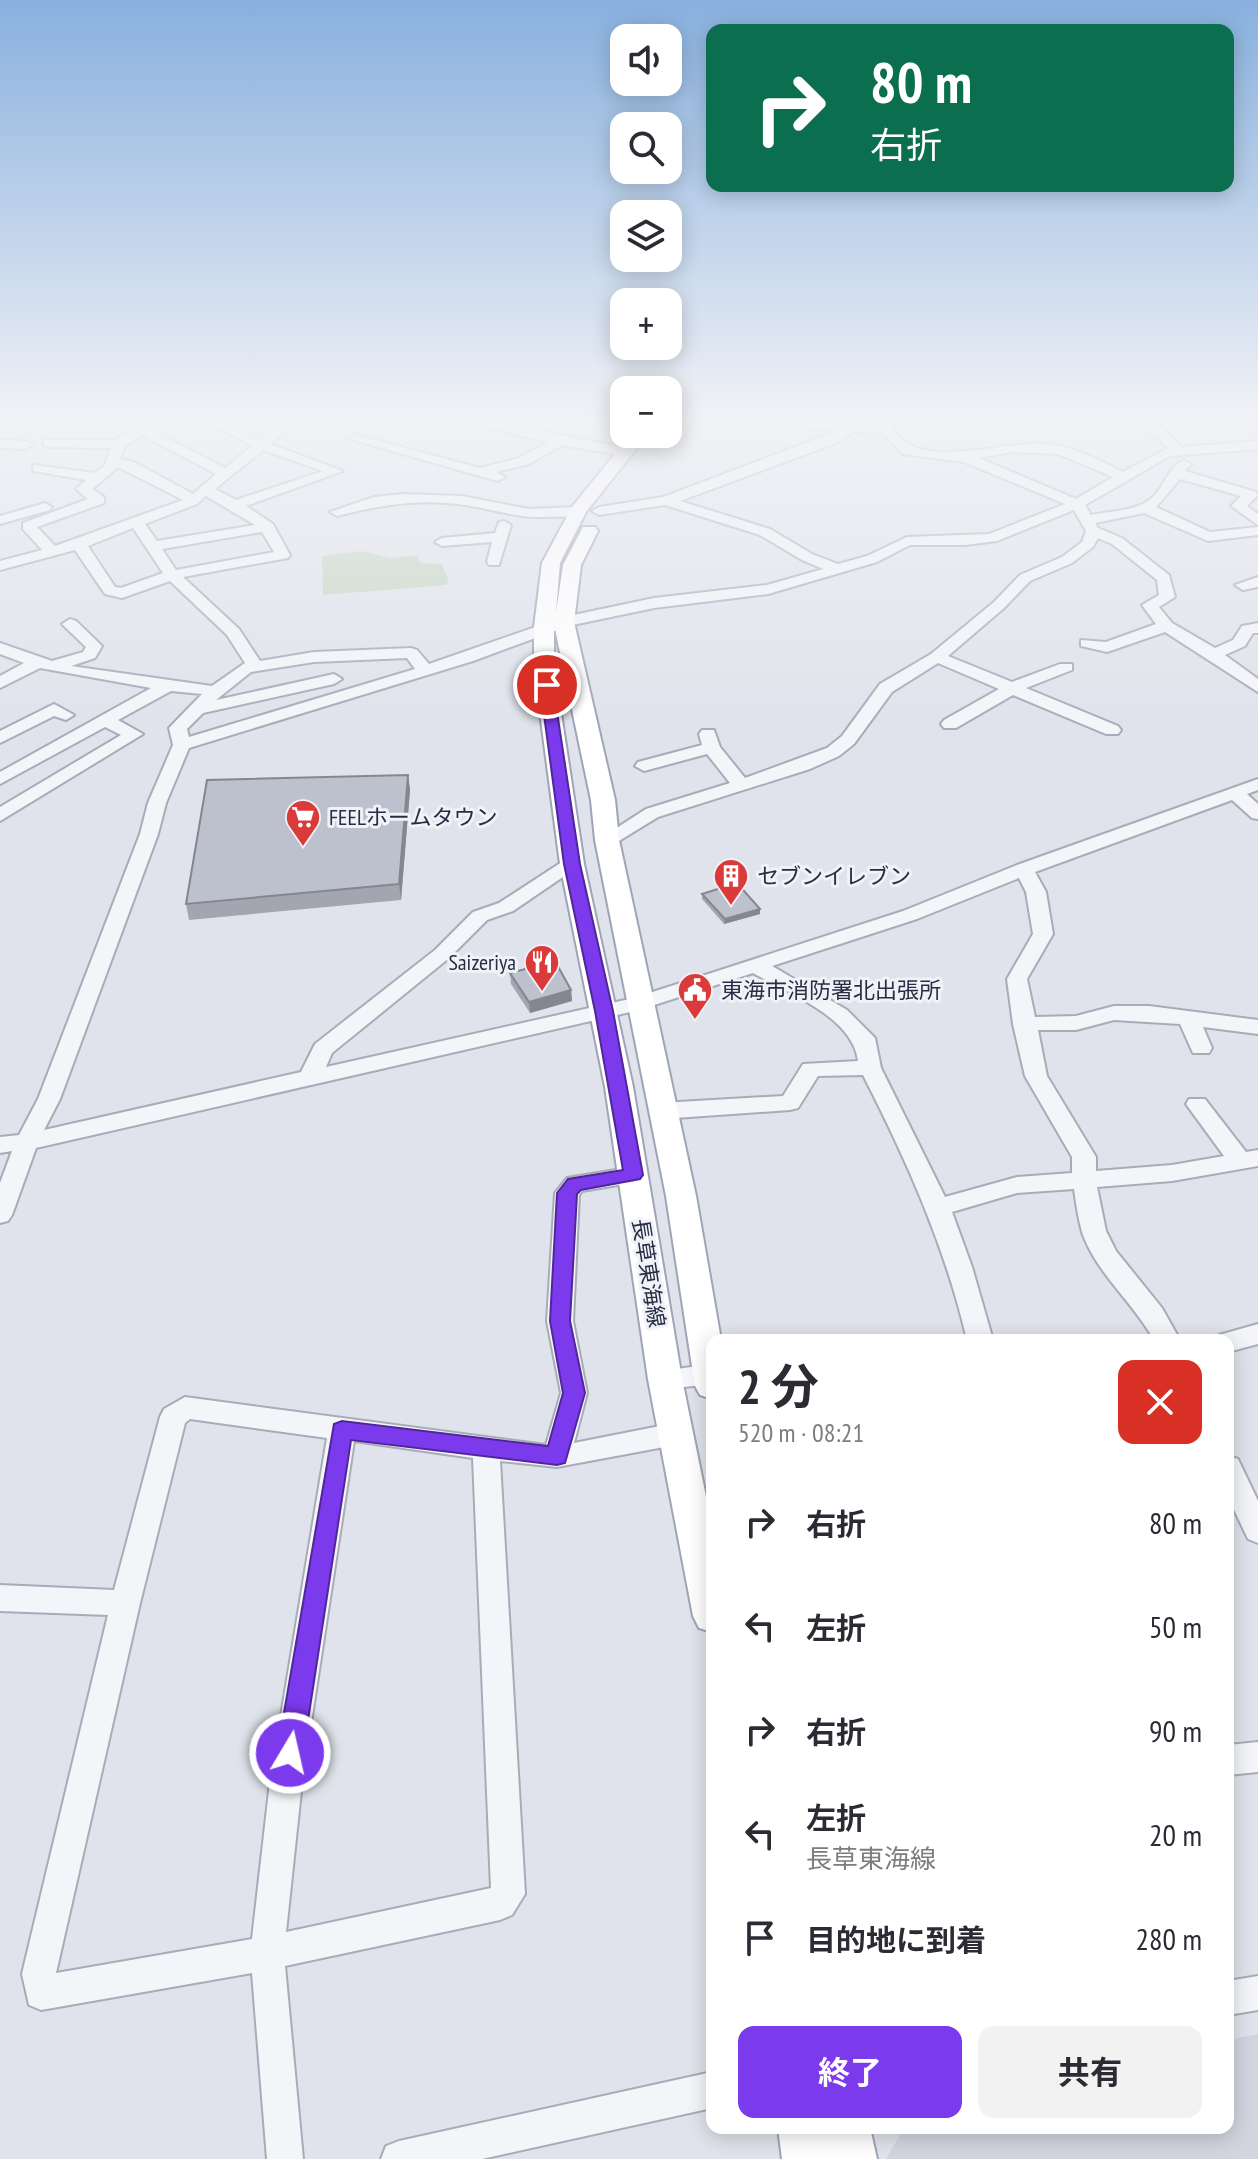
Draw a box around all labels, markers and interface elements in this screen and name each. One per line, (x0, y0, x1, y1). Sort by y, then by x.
map controls (610, 24, 682, 448)
button: sound (610, 24, 682, 96)
text: 80 m (870, 46, 972, 118)
icon: right (738, 56, 842, 160)
button: search (610, 112, 682, 184)
text: 右折 (870, 121, 942, 168)
button: layers (610, 200, 682, 272)
button: + (610, 288, 682, 360)
button: − (610, 376, 682, 448)
pin (513, 651, 581, 719)
icon: arrive (525, 663, 569, 707)
supermarket icon: FEELホームタウン (284, 798, 322, 848)
place label: FEELホームタウン (329, 803, 497, 831)
building icon: セブンイレブン (712, 857, 750, 907)
place label: セブンイレブン (757, 862, 911, 890)
restaurant icon: Saizeriya (523, 943, 561, 993)
place label: Saizeriya (448, 948, 516, 976)
public building icon: 東海市消防署北出張所 (676, 971, 714, 1021)
place label: 東海市消防署北出張所 (721, 976, 941, 1004)
street label: 長草東海線 (627, 1216, 671, 1330)
text: 2 分 (738, 1355, 819, 1417)
button: close (1118, 1360, 1202, 1444)
text: 520 m · 08:21 (738, 1416, 864, 1449)
icon: right (738, 1500, 782, 1544)
text: 80 m (1149, 1503, 1202, 1542)
text: 右折 (806, 1504, 866, 1543)
icon: left (738, 1604, 782, 1648)
text: 50 m (1149, 1607, 1202, 1646)
text: 左折 (806, 1608, 866, 1647)
icon: right (738, 1708, 782, 1752)
position arrow (248, 1711, 332, 1795)
text: 90 m (1149, 1711, 1202, 1750)
text: 右折 (806, 1712, 866, 1751)
text: 左折 (806, 1798, 866, 1837)
icon: left (738, 1812, 782, 1856)
text: 20 m (1149, 1815, 1202, 1854)
text: 長草東海線 (806, 1842, 936, 1875)
icon: arrive (738, 1916, 782, 1960)
text: 280 m (1136, 1919, 1202, 1958)
text: 目的地に到着 (806, 1920, 986, 1959)
button: 終了 (738, 2026, 962, 2118)
button: 共有 (978, 2026, 1202, 2118)

